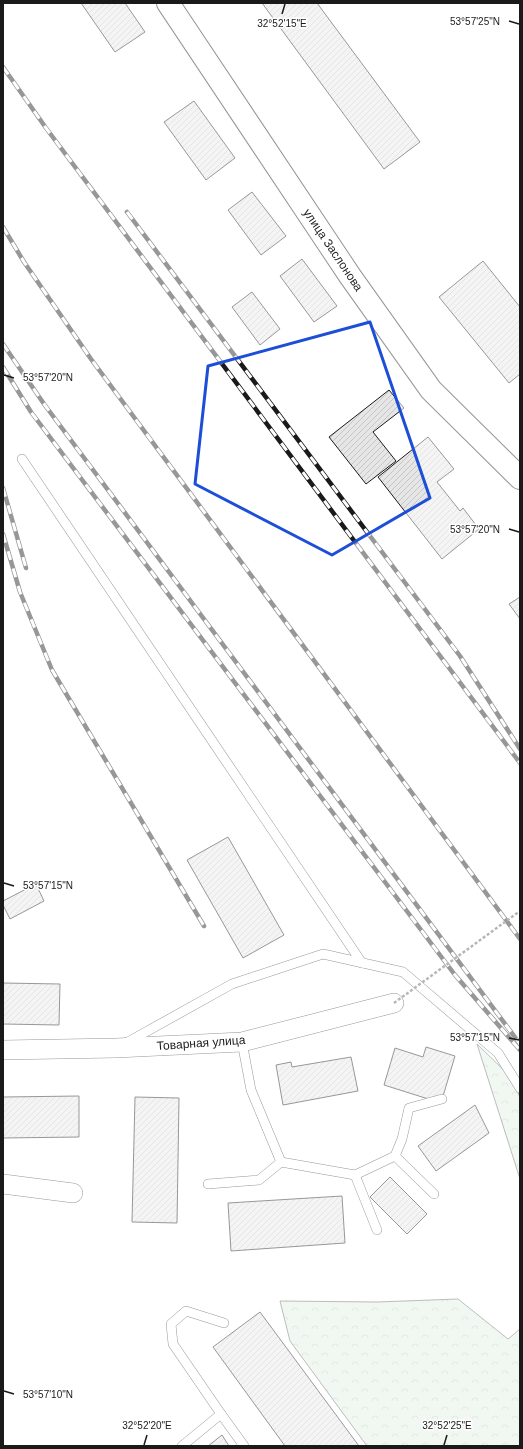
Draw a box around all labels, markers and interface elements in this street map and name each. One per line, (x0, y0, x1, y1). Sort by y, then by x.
text: 53°57'25"N (450, 16, 500, 27)
text: 32°52'15"E (257, 18, 307, 29)
street label: улица Заслонова (300, 206, 366, 294)
text: 53°57'20"N (23, 372, 73, 383)
text: 53°57'20"N (450, 524, 500, 535)
text: 53°57'15"N (23, 880, 73, 891)
text: 53°57'15"N (450, 1032, 500, 1043)
street label: Товарная улица (156, 1033, 246, 1053)
text: 53°57'10"N (23, 1389, 73, 1400)
text: 32°52'20"E (122, 1420, 172, 1431)
text: 32°52'25"E (422, 1420, 472, 1431)

